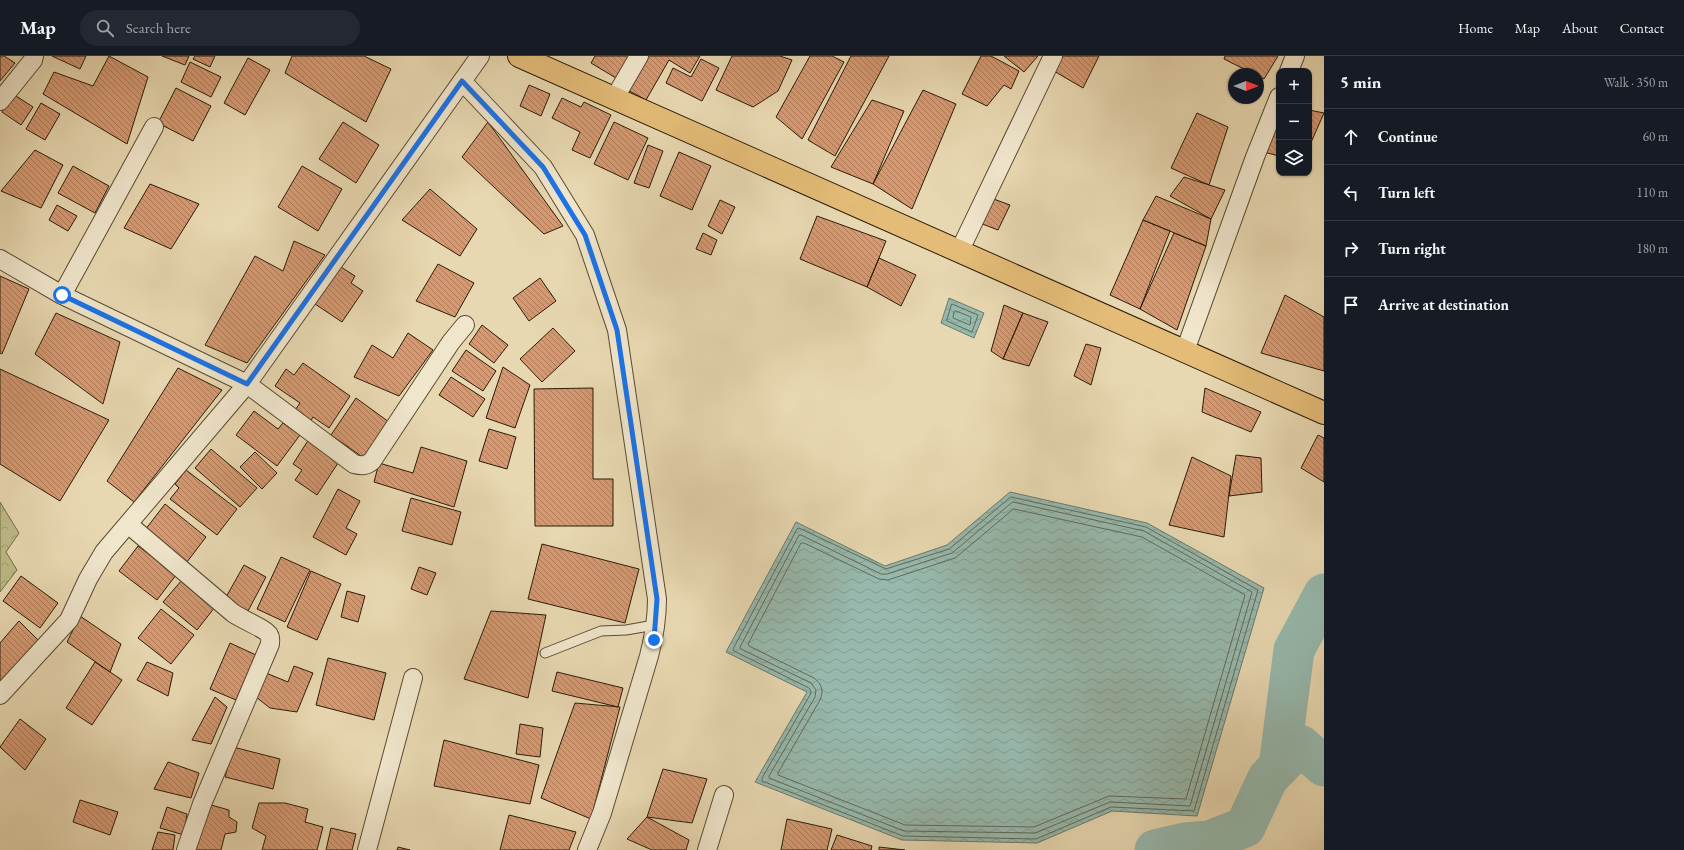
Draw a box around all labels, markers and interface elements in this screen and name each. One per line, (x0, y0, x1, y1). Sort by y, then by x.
search box (80, 10, 360, 46)
text: Map (20, 15, 56, 40)
icon: search (94, 17, 116, 39)
text: Search here (126, 18, 191, 37)
text: Home (1458, 19, 1493, 37)
text: Map (1515, 19, 1540, 37)
text: About (1562, 19, 1598, 37)
text: Contact (1620, 19, 1664, 37)
north arrow (1228, 68, 1264, 104)
map controls (1276, 68, 1312, 176)
button: + (1276, 68, 1312, 104)
text: 5 min (1340, 71, 1381, 93)
text: Walk · 350 m (1604, 74, 1668, 91)
button: − (1276, 104, 1312, 140)
icon: ahead (1340, 126, 1362, 148)
text: Continue (1378, 127, 1438, 146)
text: 60 m (1643, 128, 1668, 145)
button: layers (1276, 140, 1312, 176)
icon: left (1340, 182, 1362, 204)
text: Turn left (1378, 183, 1435, 202)
text: 110 m (1637, 184, 1668, 201)
icon: right (1340, 238, 1362, 260)
text: Turn right (1378, 239, 1446, 258)
text: 180 m (1637, 240, 1668, 257)
route start (53, 286, 71, 304)
icon: arrive (1340, 294, 1362, 316)
text: Arrive at destination (1378, 295, 1509, 314)
route end (645, 631, 663, 649)

